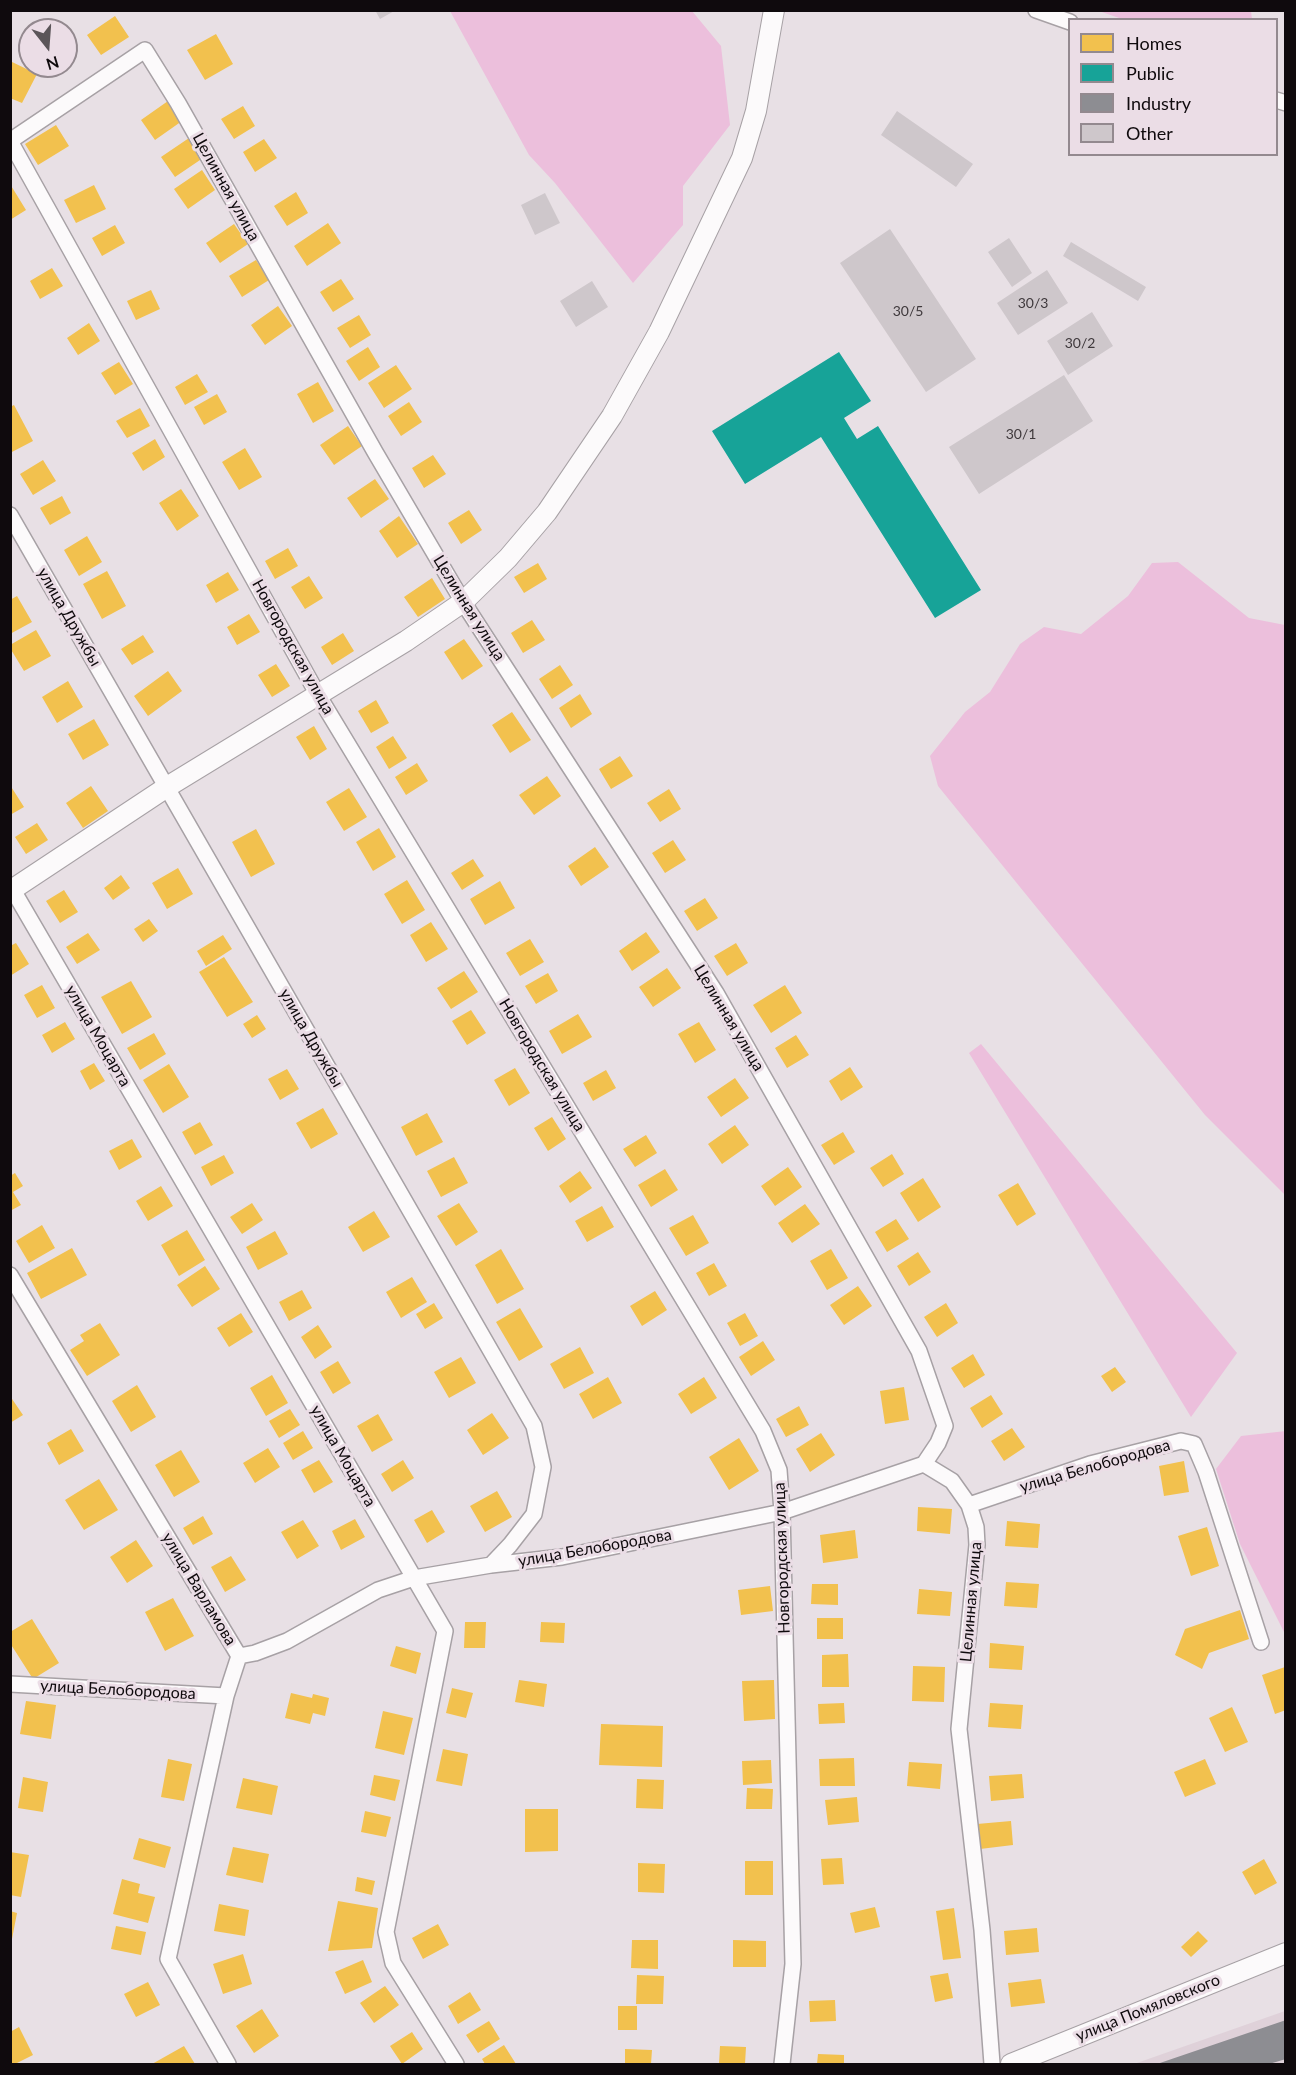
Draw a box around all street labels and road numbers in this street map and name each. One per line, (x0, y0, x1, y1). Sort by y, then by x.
street label: Целинная улица (188, 130, 264, 244)
street label: Целинная улица (429, 552, 509, 664)
street label: улица Дружбы (33, 564, 105, 670)
street label: Новгородская улица (248, 576, 338, 718)
street label: Целинная улица (690, 961, 768, 1075)
street label: улица Моцарта (61, 982, 135, 1090)
street label: улица Дружбы (275, 985, 347, 1091)
street label: Новгородская улица (495, 995, 589, 1135)
street label: улица Моцарта (306, 1402, 380, 1510)
street label: улица Белобородова (1018, 1435, 1172, 1497)
street label: Новгородская улица (770, 1482, 794, 1634)
street label: улица Белобородова (517, 1525, 673, 1571)
street label: улица Варламова (158, 1529, 240, 1649)
street label: Целинная улица (956, 1541, 986, 1663)
street label: улица Белобородова (40, 1676, 196, 1704)
street label: улица Помяловского (1073, 1970, 1223, 2046)

